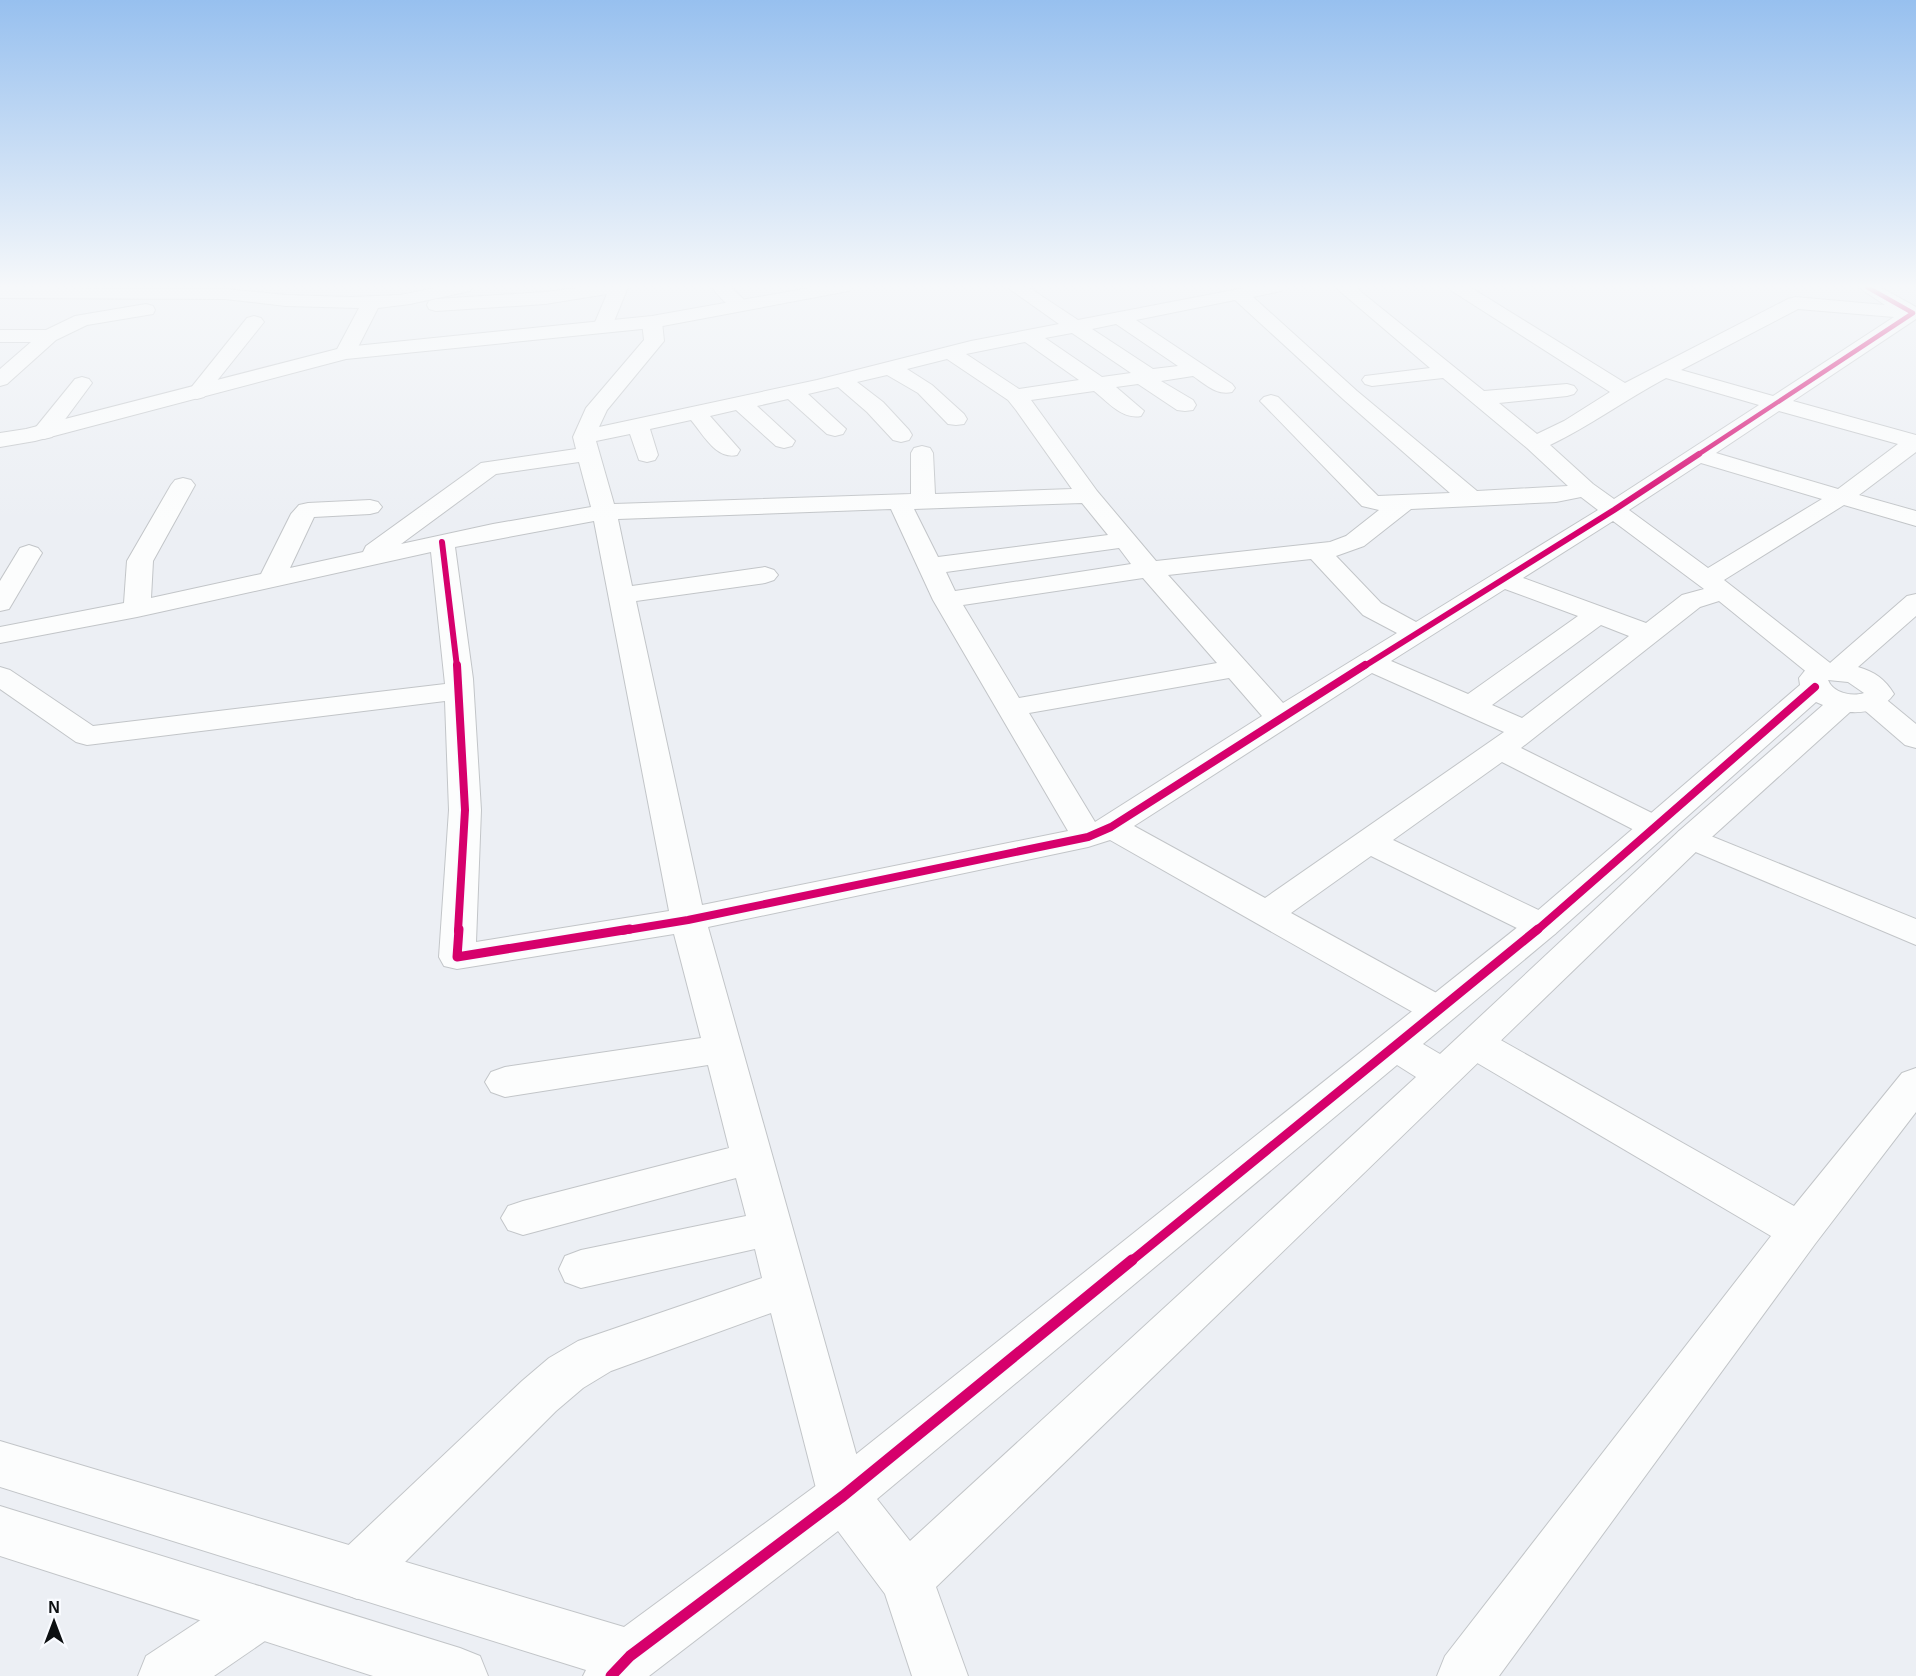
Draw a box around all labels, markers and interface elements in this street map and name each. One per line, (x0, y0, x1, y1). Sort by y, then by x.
north arrow (24, 1592, 84, 1652)
text: N (48, 1599, 60, 1616)

